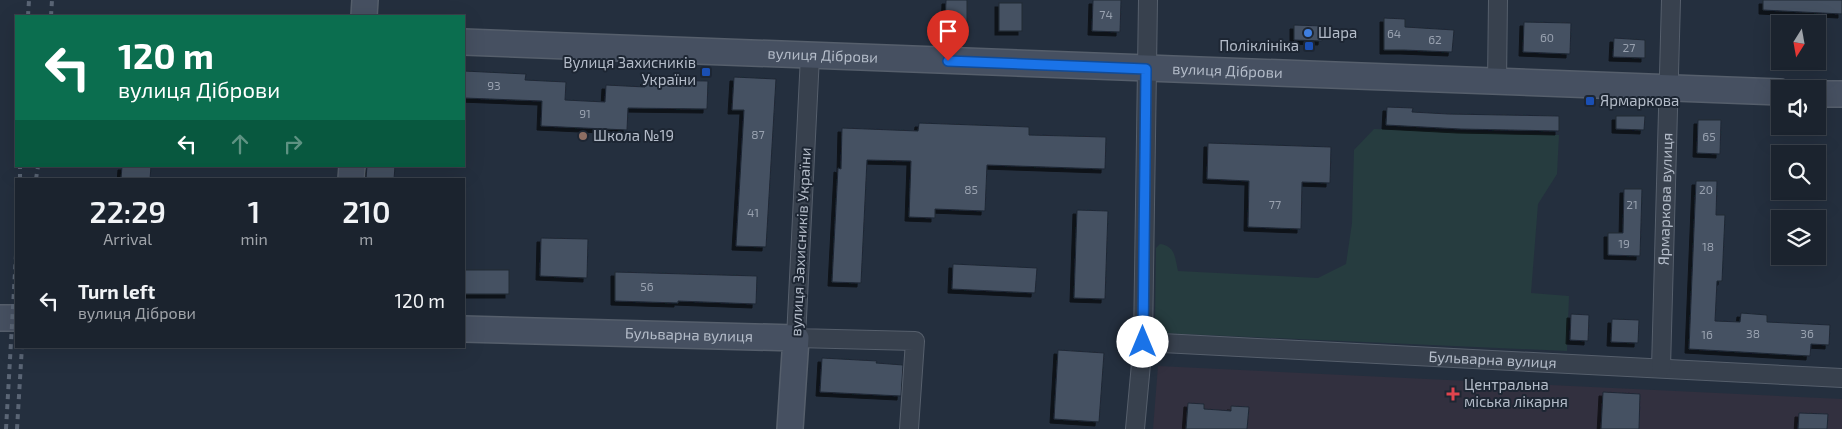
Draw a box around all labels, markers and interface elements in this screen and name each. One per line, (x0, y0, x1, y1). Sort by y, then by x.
house number: 74 (1099, 7, 1113, 21)
pin (927, 10, 969, 61)
north arrow (1771, 15, 1826, 70)
map controls (1771, 15, 1826, 265)
icon: arrive (934, 17, 962, 45)
place label: Шара (1318, 23, 1357, 41)
house number: 64 (1387, 26, 1401, 40)
marker: Шара (1302, 27, 1314, 39)
house number: 60 (1540, 30, 1554, 44)
house number: 62 (1428, 32, 1442, 46)
text: 120 m (118, 34, 214, 76)
icon: left (35, 35, 100, 100)
place label: Поліклініка (1219, 36, 1299, 54)
marker: Поліклініка (1303, 40, 1315, 52)
house number: 27 (1623, 40, 1635, 54)
street label: вулиця Діброви (767, 44, 878, 66)
place label: Вулиця Захисників України (563, 53, 696, 88)
street label: вулиця Діброви (1172, 59, 1283, 81)
marker: Вулиця Захисників України (700, 66, 712, 78)
text: вулиця Діброви (118, 76, 280, 102)
house number: 93 (487, 78, 501, 92)
button: sound (1771, 80, 1826, 135)
place label: Ярмаркова (1600, 91, 1679, 109)
marker: Ярмаркова (1584, 95, 1596, 107)
house number: 91 (579, 106, 591, 120)
place label: Школа №19 (593, 126, 674, 144)
house number: 87 (751, 127, 765, 141)
house number: 65 (1702, 129, 1716, 143)
icon: left (173, 130, 201, 158)
icon: ahead (226, 130, 254, 158)
icon: right (279, 130, 307, 158)
marker: Школа №19 (577, 130, 589, 142)
street label: Ярмаркова вулиця (1654, 132, 1675, 266)
button: search (1771, 145, 1826, 200)
street label: вулиця Захисників України (786, 147, 815, 337)
house number: 85 (964, 182, 978, 196)
house number: 20 (1699, 182, 1713, 196)
text: 22:29 (89, 193, 166, 229)
text: 1 (248, 193, 260, 229)
text: 210 (342, 193, 390, 229)
house number: 77 (1269, 197, 1281, 211)
house number: 21 (1626, 197, 1638, 211)
house number: 41 (747, 205, 759, 219)
button: layers (1771, 210, 1826, 265)
text: Arrival (103, 229, 152, 248)
text: min (240, 229, 268, 248)
text: m (359, 229, 373, 248)
house number: 19 (1618, 236, 1630, 250)
house number: 18 (1702, 239, 1714, 253)
house number: 56 (640, 279, 654, 293)
text: Turn left (78, 280, 155, 303)
icon: left (35, 287, 63, 315)
text: 120 m (394, 289, 445, 312)
text: вулиця Діброви (78, 303, 196, 322)
position arrow (1116, 315, 1168, 367)
street label: Бульварна вулиця (625, 323, 753, 345)
house number: 38 (1746, 326, 1760, 340)
house number: 36 (1800, 326, 1814, 340)
house number: 16 (1701, 327, 1713, 341)
street label: Бульварна вулиця (1428, 347, 1557, 371)
place label: Центральна міська лікарня (1464, 375, 1568, 410)
marker: Центральна міська лікарня (1446, 387, 1460, 401)

